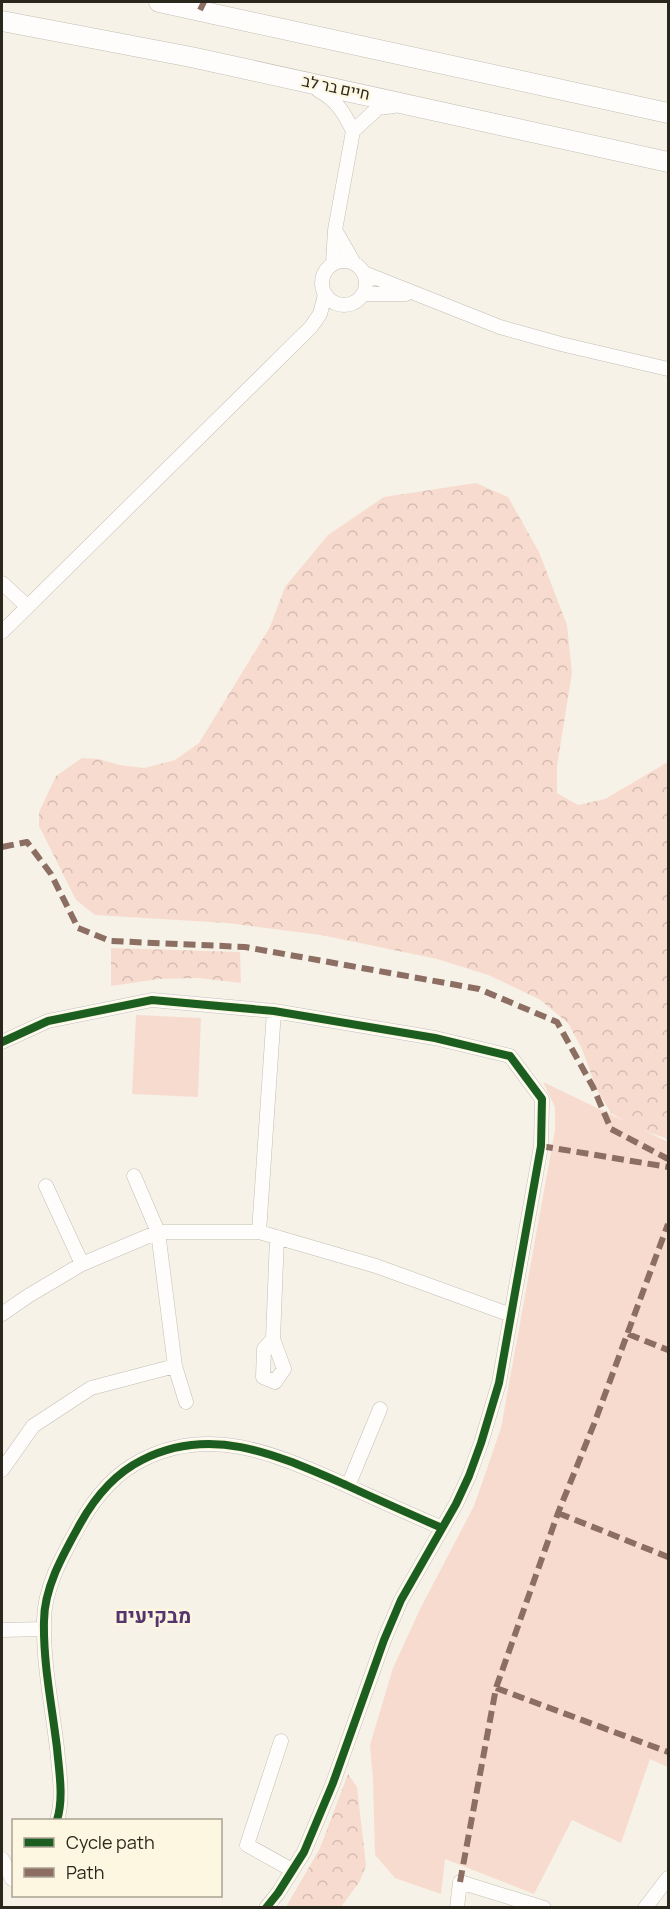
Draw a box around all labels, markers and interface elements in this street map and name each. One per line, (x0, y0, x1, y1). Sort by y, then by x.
street label: חיים בר לב (300, 69, 372, 105)
district label: מבקיעים (115, 1602, 191, 1629)
legend (12, 1819, 222, 1897)
text: Cycle path (66, 1830, 155, 1854)
text: Path (66, 1860, 104, 1884)

